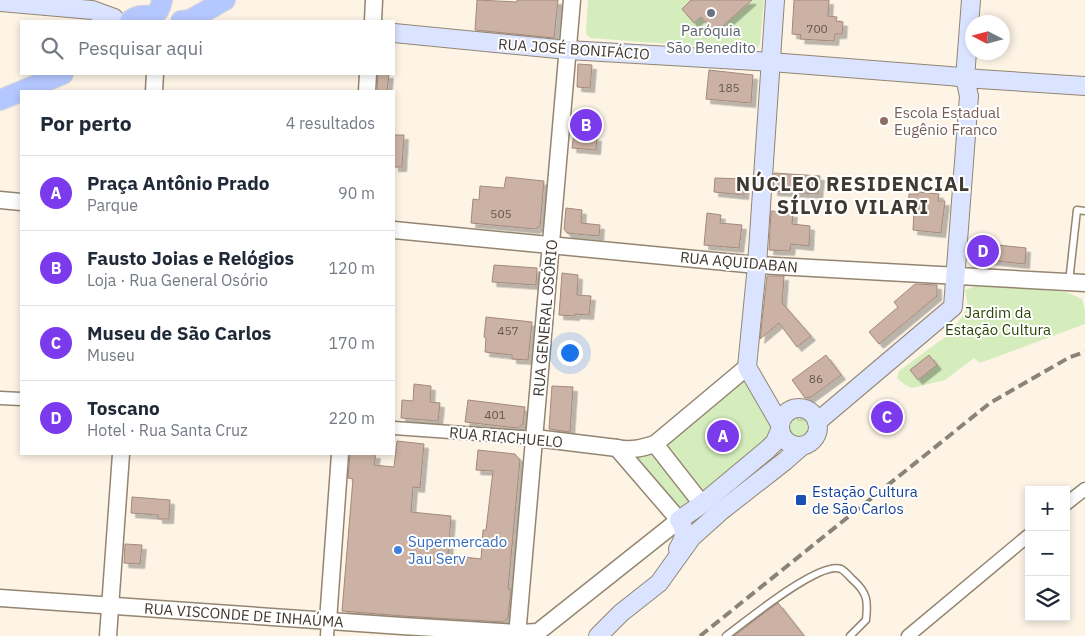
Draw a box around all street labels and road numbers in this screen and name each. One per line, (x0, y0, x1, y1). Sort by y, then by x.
street label: RUA JOSÉ BONIFÁCIO (498, 34, 650, 64)
street label: RUA GENERAL OSÓRIO (529, 239, 561, 397)
street label: RUA AQUIDABAN (679, 247, 799, 277)
street label: RUA RIACHUELO (448, 423, 564, 451)
street label: RUA VISCONDE DE INHAÚMA (144, 599, 345, 631)

